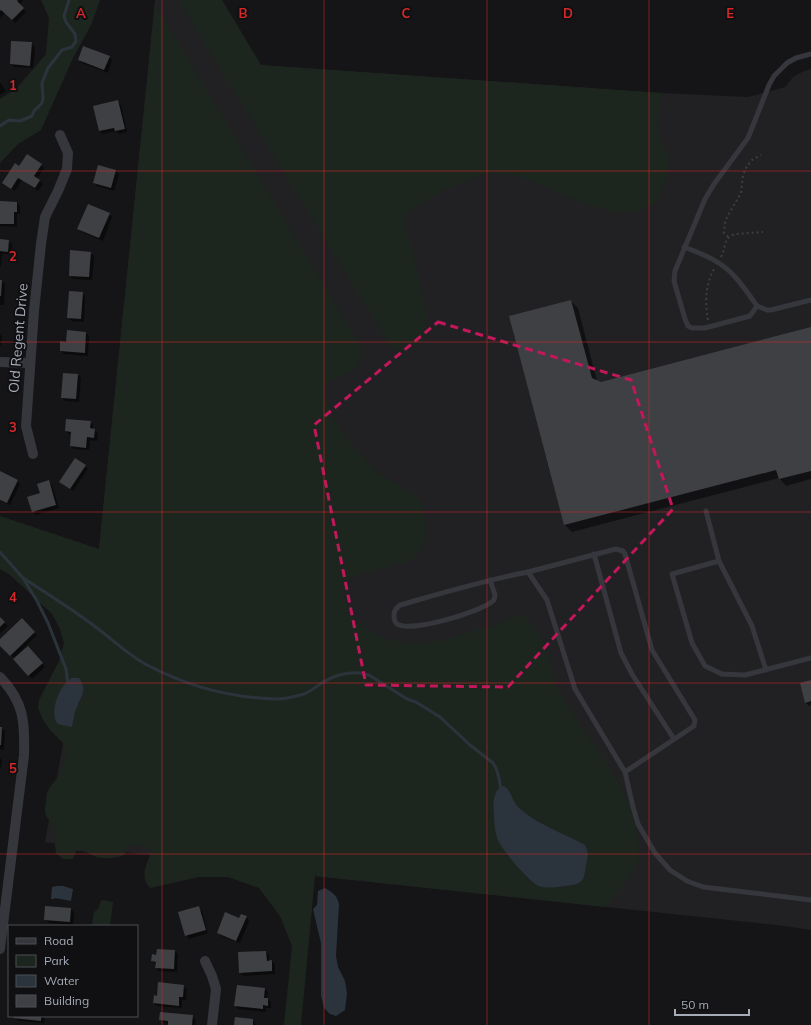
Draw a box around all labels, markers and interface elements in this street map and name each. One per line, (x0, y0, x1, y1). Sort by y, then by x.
text: A (76, 5, 86, 21)
text: B (239, 5, 248, 21)
text: C (402, 5, 411, 21)
text: D (563, 5, 573, 21)
text: E (726, 5, 734, 21)
text: 1 (9, 77, 17, 93)
text: 2 (9, 248, 17, 264)
street label: Old Regent Drive (4, 282, 32, 394)
text: 3 (9, 419, 17, 435)
text: 4 (9, 589, 17, 605)
text: 5 (9, 760, 17, 776)
legend (8, 925, 138, 1017)
text: Road (44, 933, 73, 948)
text: Park (44, 953, 70, 968)
text: Water (44, 973, 80, 988)
scale bar (675, 991, 749, 1017)
text: Building (44, 993, 89, 1008)
text: 50 m (681, 997, 709, 1012)

